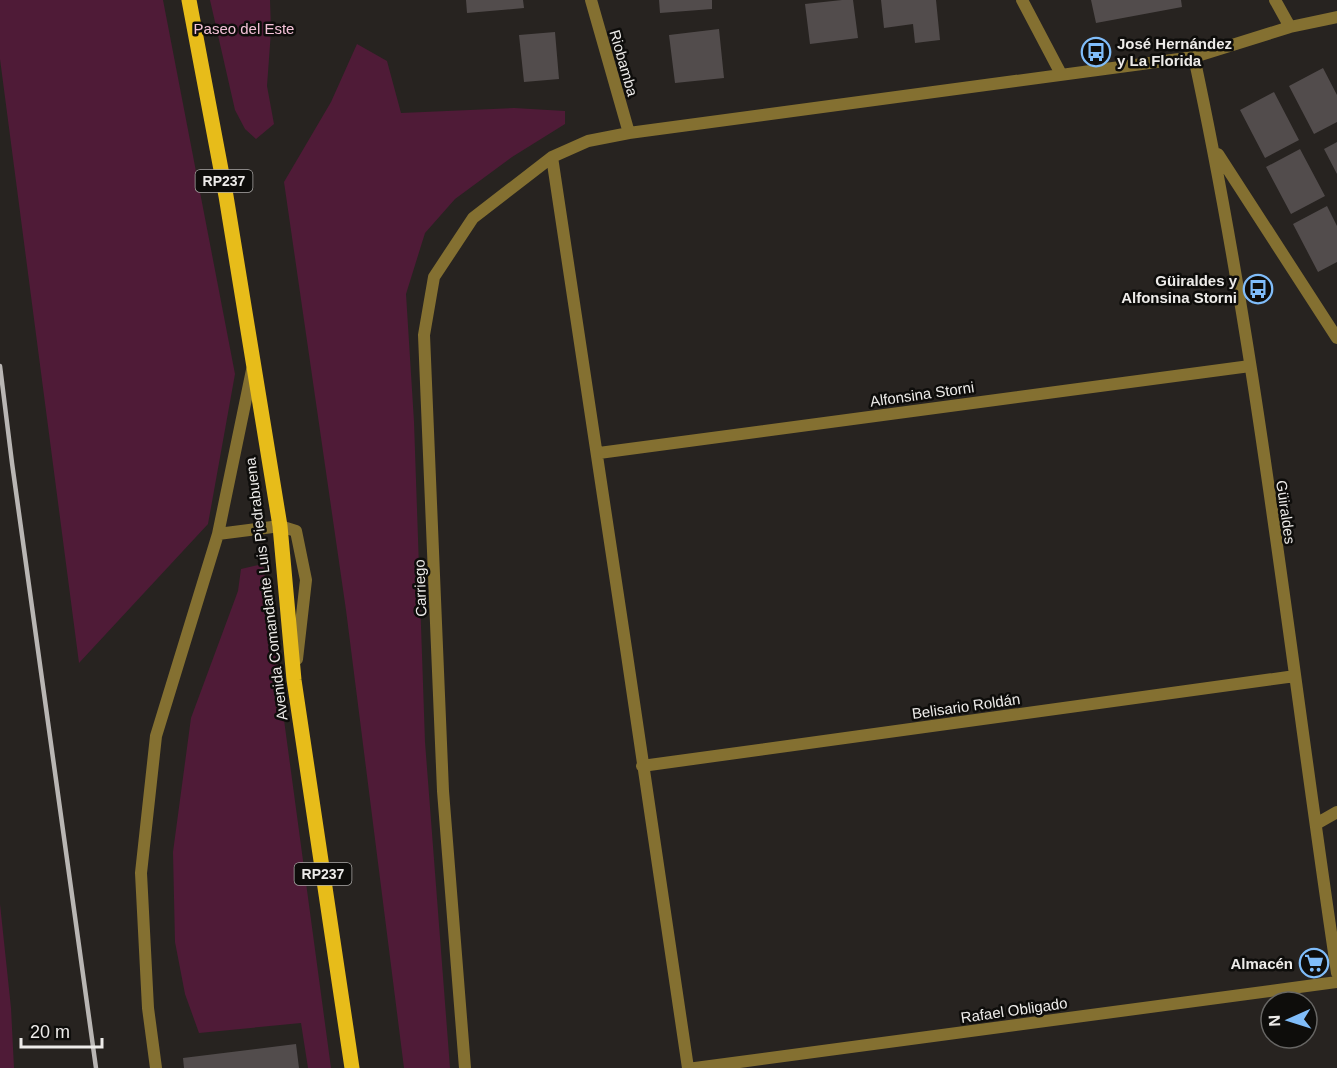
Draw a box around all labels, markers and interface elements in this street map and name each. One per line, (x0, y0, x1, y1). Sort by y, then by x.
park label: Paseo del Este (194, 20, 294, 37)
street label: Riobamba (606, 28, 642, 99)
place label: José Hernández y La Florida (1117, 35, 1232, 69)
bus stop icon: José Hernández y La Florida (1080, 36, 1112, 68)
road number: RP237 (196, 170, 252, 192)
place label: Güiraldes y Alfonsina Storni (1121, 272, 1238, 306)
bus stop icon: Güiraldes y Alfonsina Storni (1242, 273, 1274, 305)
street label: Alfonsina Storni (869, 378, 975, 410)
street label: Avenida Comandante Luis Piedrabuena (241, 456, 291, 722)
street label: Güiraldes (1273, 479, 1299, 545)
street label: Carriego (411, 559, 429, 617)
street label: Belisario Roldán (911, 690, 1021, 722)
road number: RP237 (294, 863, 352, 885)
supermarket icon: Almacén (1298, 947, 1330, 979)
place label: Almacén (1230, 955, 1293, 972)
north arrow (1259, 990, 1319, 1050)
street label: Rafael Obligado (960, 994, 1068, 1026)
scale bar (21, 1011, 102, 1049)
text: N (1266, 1015, 1283, 1027)
text: 20 m (30, 1022, 70, 1042)

